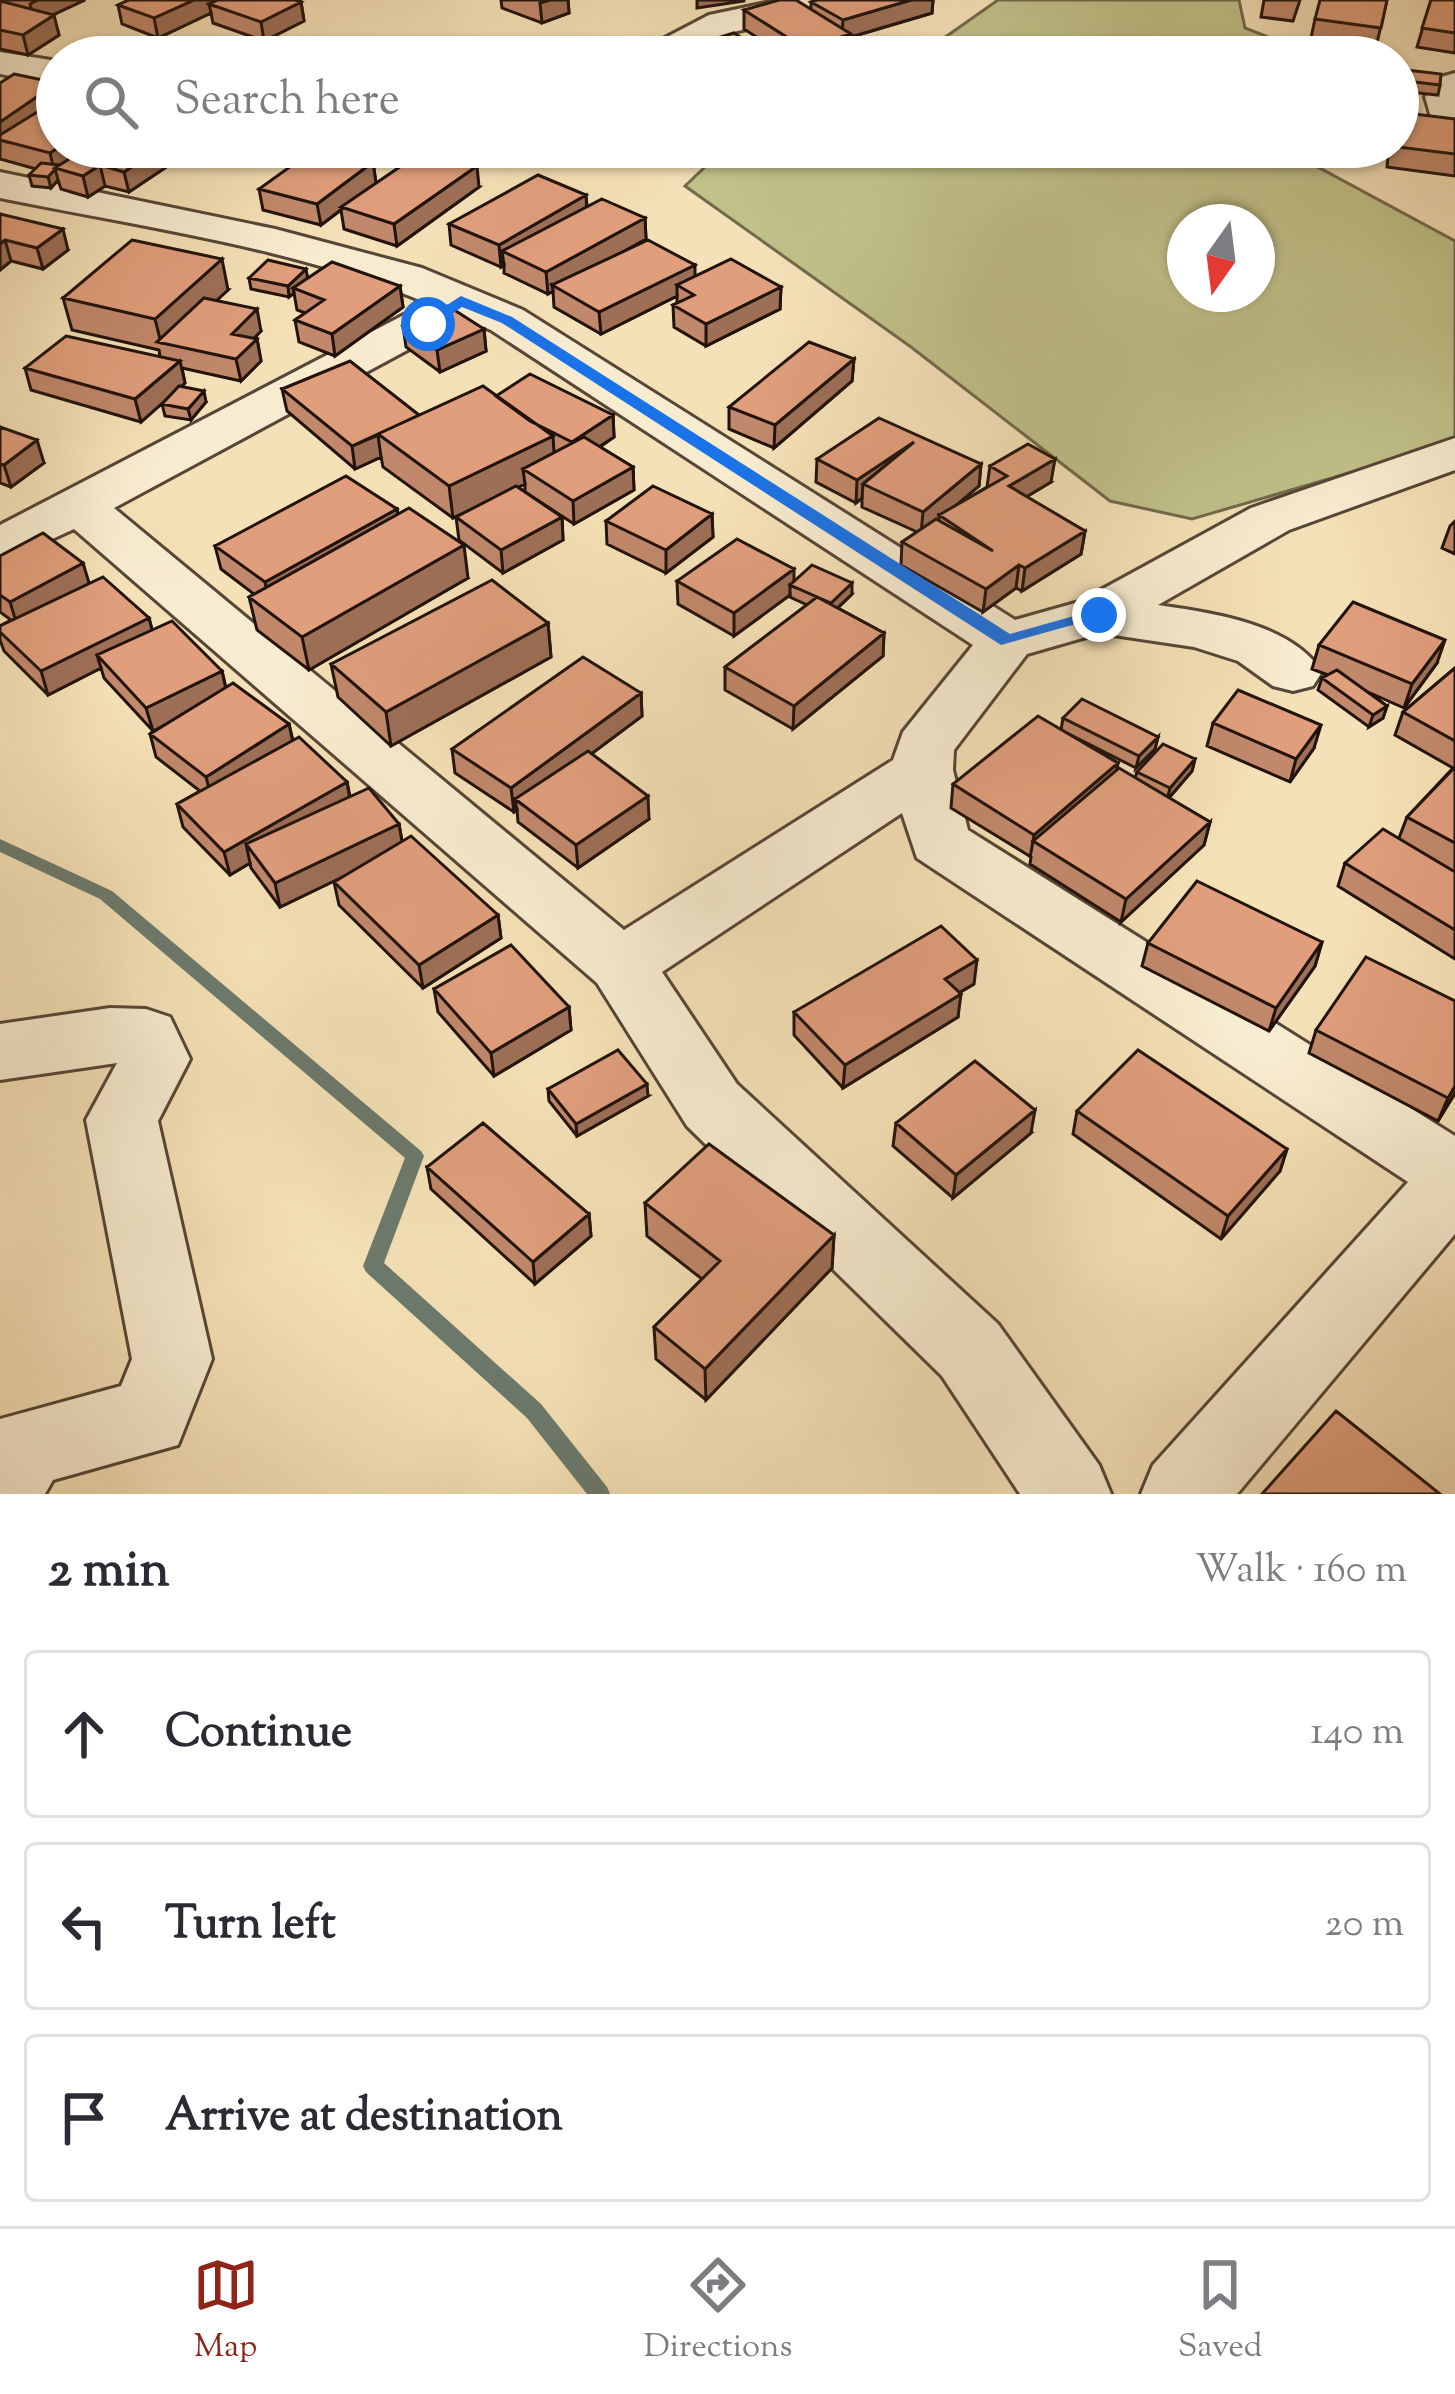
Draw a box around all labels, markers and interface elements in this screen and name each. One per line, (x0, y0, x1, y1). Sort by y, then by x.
search box (36, 36, 1419, 168)
icon: search (78, 69, 144, 135)
text: Search here (174, 70, 400, 135)
north arrow (1167, 204, 1275, 312)
route start (401, 297, 455, 351)
route end (1072, 588, 1126, 642)
text: 2 min (48, 1536, 170, 1609)
text: Walk · 160 m (1195, 1544, 1407, 1600)
icon: ahead (51, 1701, 117, 1767)
text: Continue (165, 1702, 352, 1767)
text: 140 m (1310, 1706, 1404, 1762)
icon: left (51, 1893, 117, 1959)
text: Turn left (165, 1894, 336, 1959)
text: 20 m (1325, 1898, 1404, 1954)
icon: arrive (51, 2085, 117, 2151)
text: Arrive at destination (165, 2086, 563, 2151)
tab: Map (193, 2252, 259, 2372)
tab: Directions (644, 2252, 793, 2372)
tab: Saved (1178, 2252, 1262, 2372)

